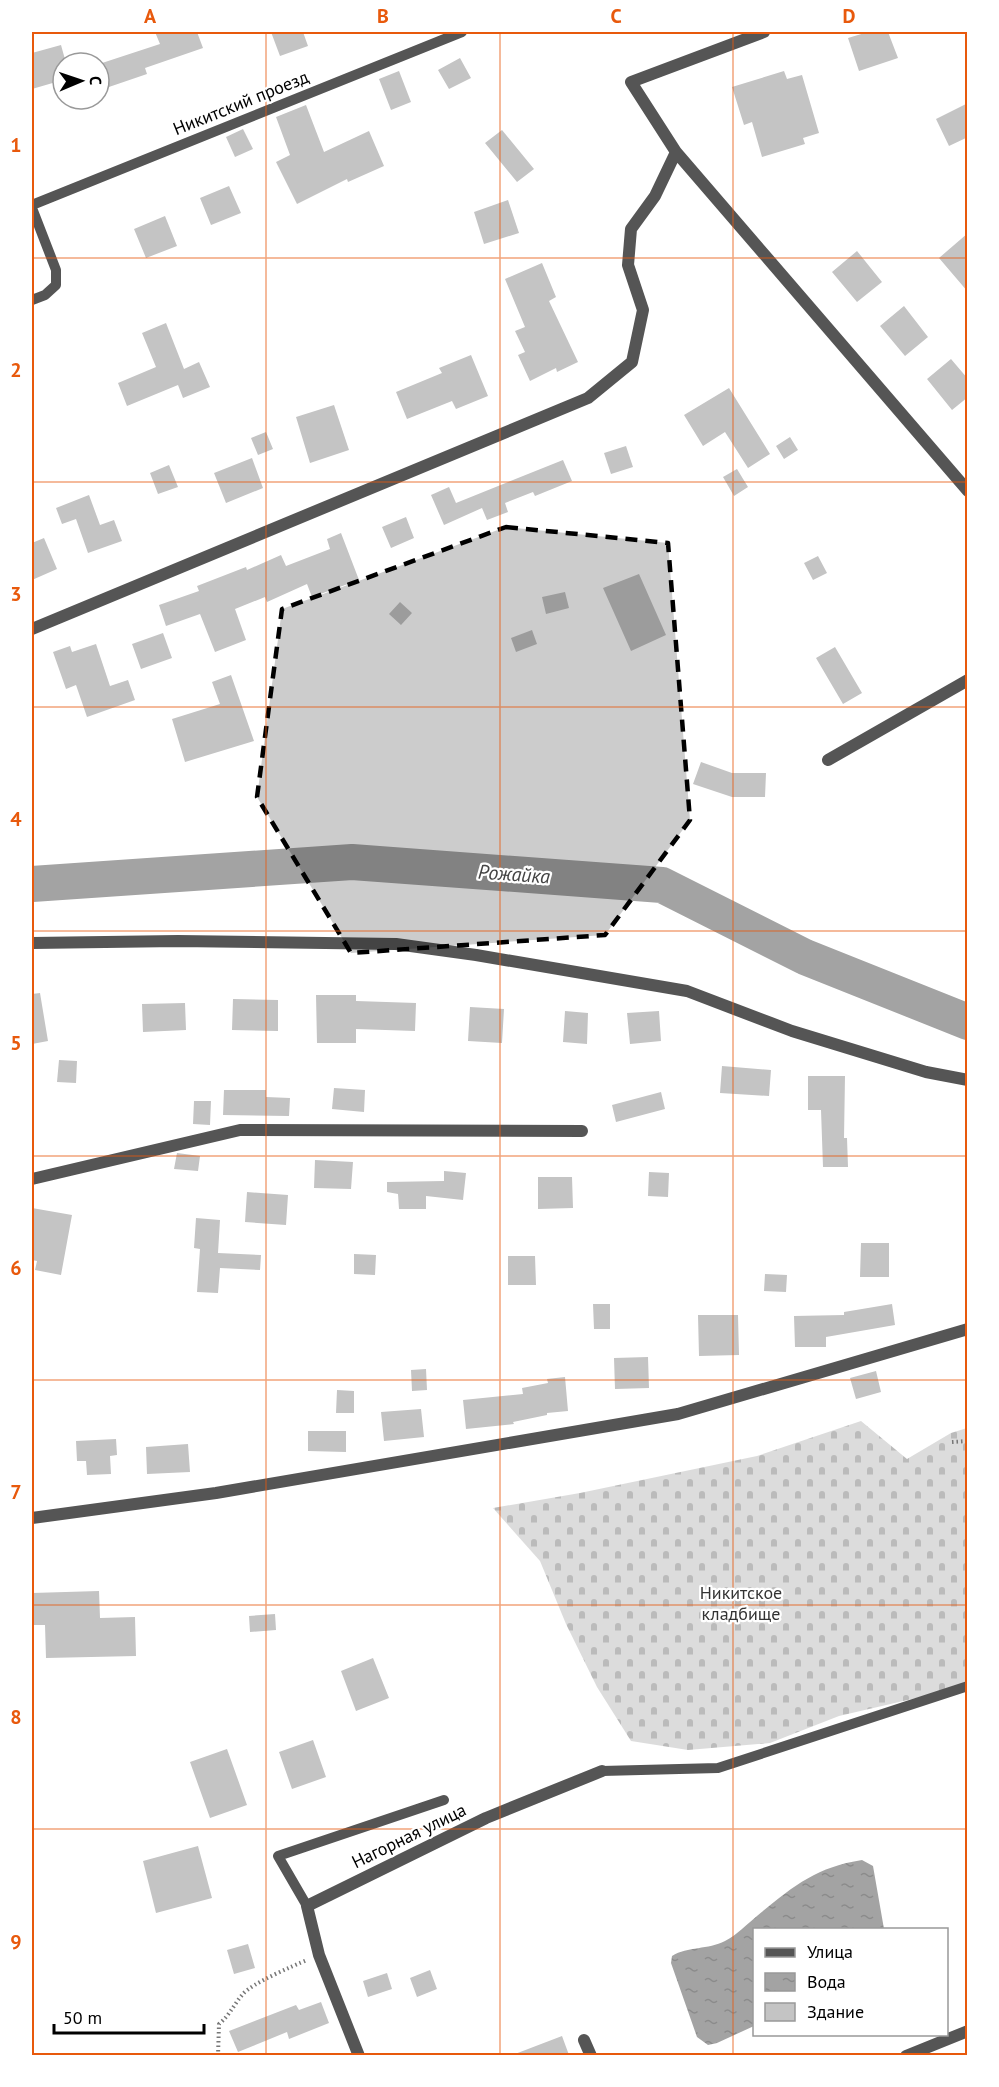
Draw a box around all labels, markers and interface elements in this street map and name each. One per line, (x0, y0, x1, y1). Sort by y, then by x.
text: A (144, 3, 157, 29)
text: B (377, 3, 389, 29)
text: C (610, 3, 622, 29)
text: D (843, 3, 856, 29)
north arrow (51, 51, 111, 111)
street label: Никитский проезд (170, 65, 312, 140)
text: С (86, 76, 106, 85)
text: 1 (10, 132, 22, 158)
text: 2 (10, 357, 22, 383)
text: 3 (10, 581, 22, 607)
text: 4 (10, 806, 22, 832)
water label: Рожайка (477, 859, 551, 890)
text: 5 (10, 1030, 22, 1056)
text: 6 (10, 1255, 22, 1281)
text: 7 (10, 1479, 22, 1505)
park label: Никитское кладбище (700, 1581, 782, 1625)
text: 8 (10, 1704, 22, 1730)
street label: Нагорная улица (348, 1798, 470, 1873)
legend (753, 1928, 948, 2036)
text: 9 (10, 1929, 22, 1955)
text: Улица (807, 1940, 853, 1963)
text: Вода (807, 1970, 846, 1993)
scale bar (54, 1997, 204, 2035)
text: Здание (807, 2000, 864, 2023)
text: 50 m (63, 2006, 102, 2029)

